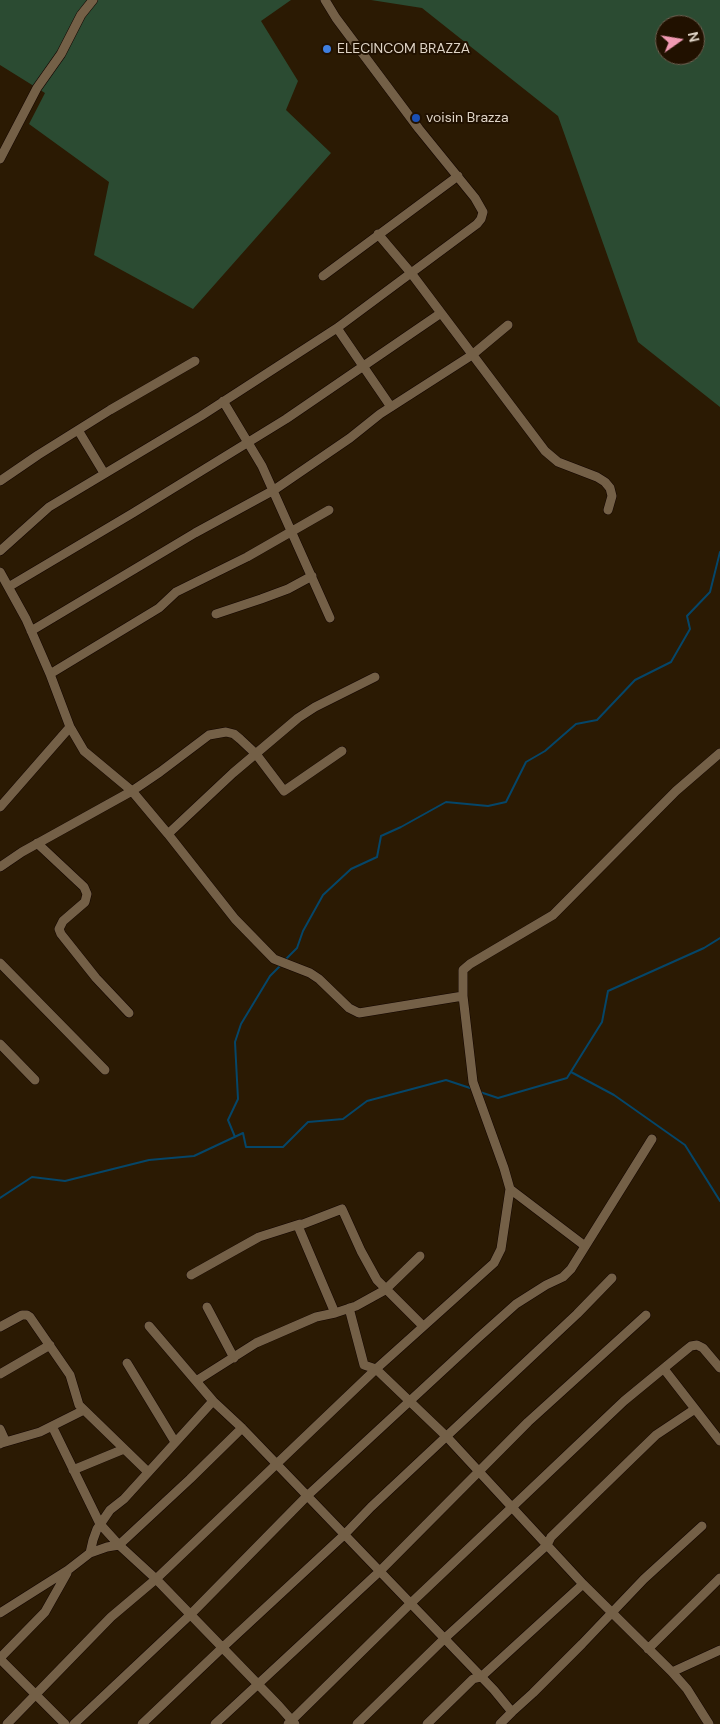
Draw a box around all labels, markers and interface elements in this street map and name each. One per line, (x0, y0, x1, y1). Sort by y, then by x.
north arrow (655, 15, 705, 65)
text: N (684, 30, 704, 44)
place label: ELECINCOM BRAZZA (337, 41, 470, 57)
marker: ELECINCOM BRAZZA (321, 43, 333, 55)
place label: voisin Brazza (426, 110, 509, 126)
marker: voisin Brazza (410, 112, 422, 124)

